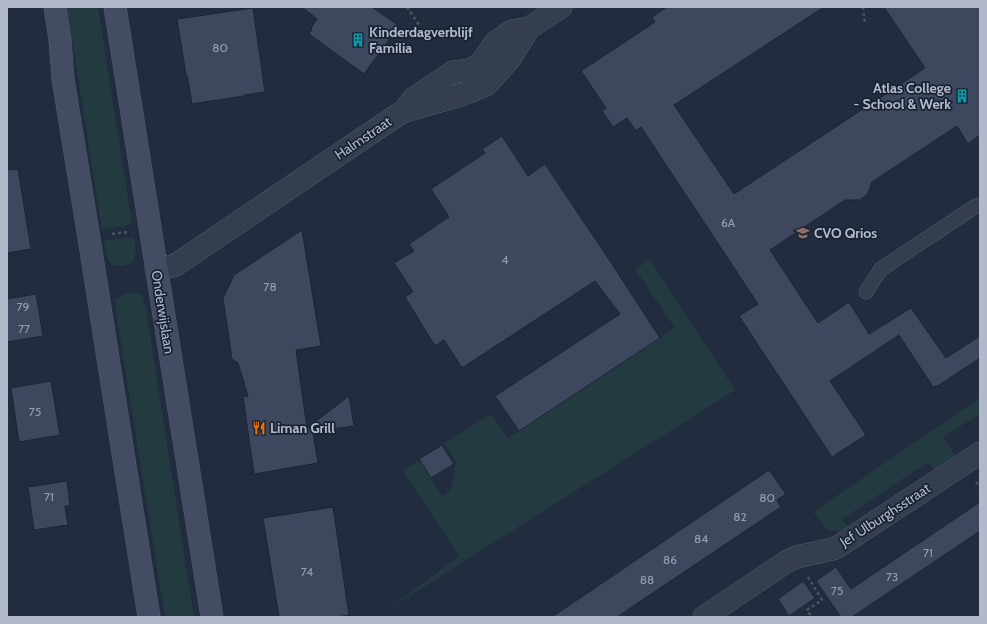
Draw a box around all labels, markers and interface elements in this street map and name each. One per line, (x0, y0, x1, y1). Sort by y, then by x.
place label: Kinderdagverblijf Familia (369, 23, 473, 57)
building icon: Kinderdagverblijf Familia (350, 32, 366, 48)
house number: 80 (212, 40, 228, 55)
place label: Atlas College - School & Werk (854, 79, 951, 113)
building icon: Atlas College - School & Werk (954, 88, 970, 104)
street label: Halmstraat (331, 112, 395, 164)
house number: 6A (721, 215, 736, 230)
place label: CVO Qrios (814, 224, 877, 242)
school or university icon: CVO Qrios (795, 225, 811, 241)
house number: 4 (502, 252, 509, 267)
street label: Onderwijslaan (148, 269, 179, 355)
house number: 78 (263, 279, 277, 294)
house number: 79 (17, 299, 30, 314)
house number: 77 (18, 321, 30, 336)
house number: 75 (29, 404, 41, 419)
place label: Liman Grill (270, 419, 335, 437)
restaurant icon: Liman Grill (251, 420, 267, 436)
street label: Jef Ulburghsstraat (836, 479, 934, 551)
house number: 71 (44, 489, 54, 504)
house number: 80 (759, 490, 775, 505)
house number: 82 (733, 509, 747, 524)
house number: 84 (694, 531, 708, 546)
house number: 71 (923, 545, 933, 560)
house number: 86 (663, 552, 677, 567)
house number: 74 (301, 564, 313, 579)
house number: 73 (886, 569, 898, 584)
house number: 88 (640, 572, 654, 587)
house number: 75 (831, 583, 843, 598)

